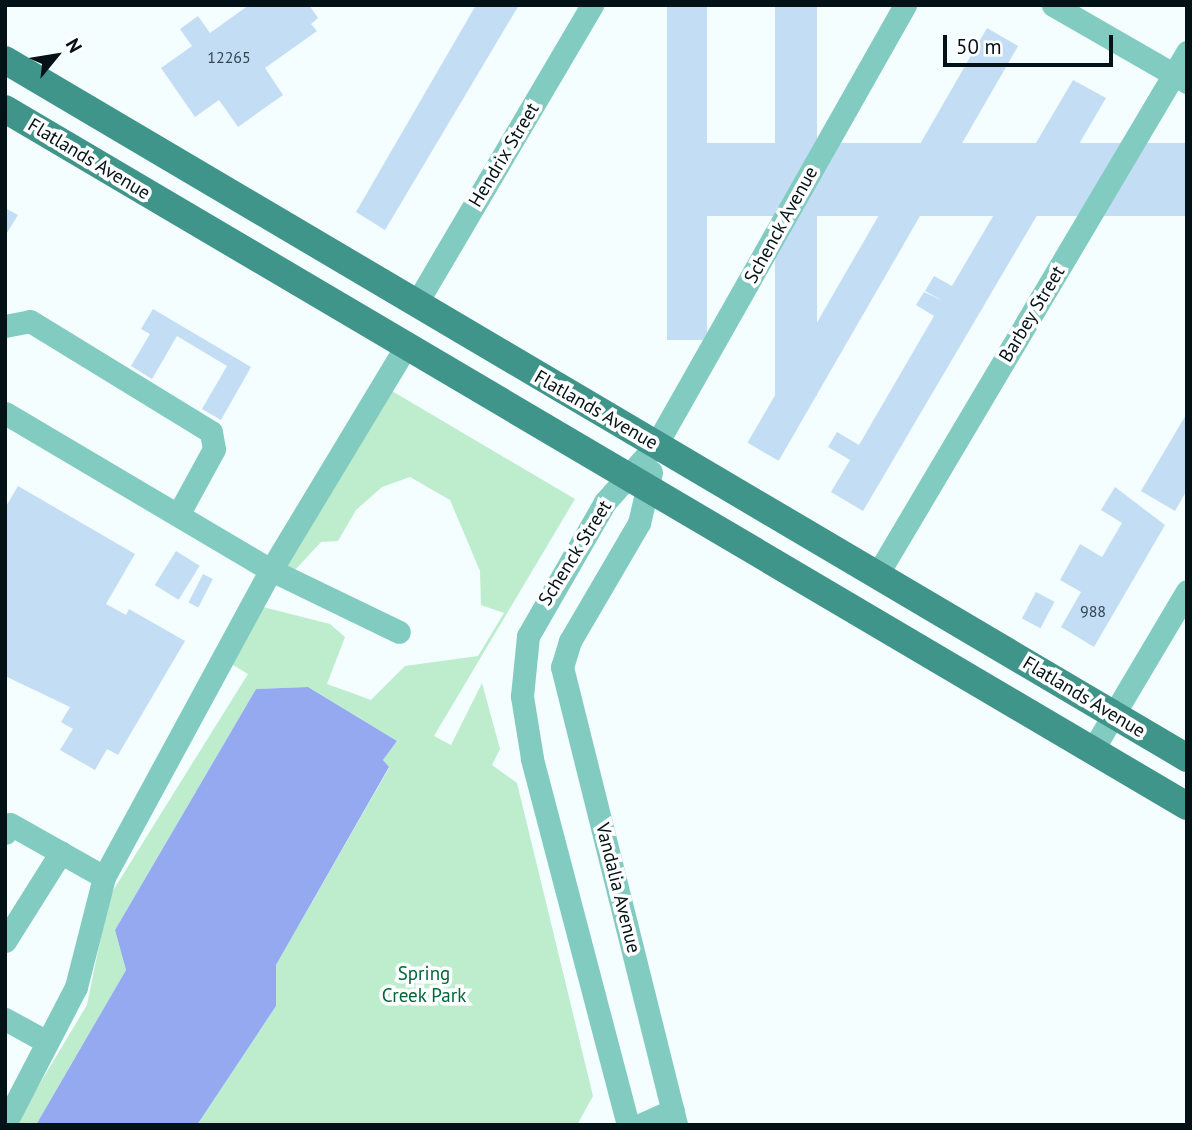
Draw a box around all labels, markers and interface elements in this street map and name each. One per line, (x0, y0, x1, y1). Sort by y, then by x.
north arrow (21, 21, 91, 91)
scale bar (947, 21, 1117, 65)
text: 50 m (956, 33, 1002, 60)
text: N (61, 34, 88, 57)
house number: 12265 (207, 47, 251, 67)
street label: Hendrix Street (464, 99, 544, 211)
street label: Flatlands Avenue (23, 113, 155, 205)
street label: Schenck Avenue (739, 162, 823, 288)
street label: Barbey Street (994, 261, 1070, 367)
street label: Flatlands Avenue (530, 365, 662, 455)
street label: Schenck Street (533, 496, 617, 610)
house number: 988 (1080, 601, 1106, 621)
street label: Flatlands Avenue (1018, 651, 1150, 743)
street label: Vandalia Avenue (591, 820, 645, 956)
park label: Spring Creek Park (381, 963, 467, 1007)

